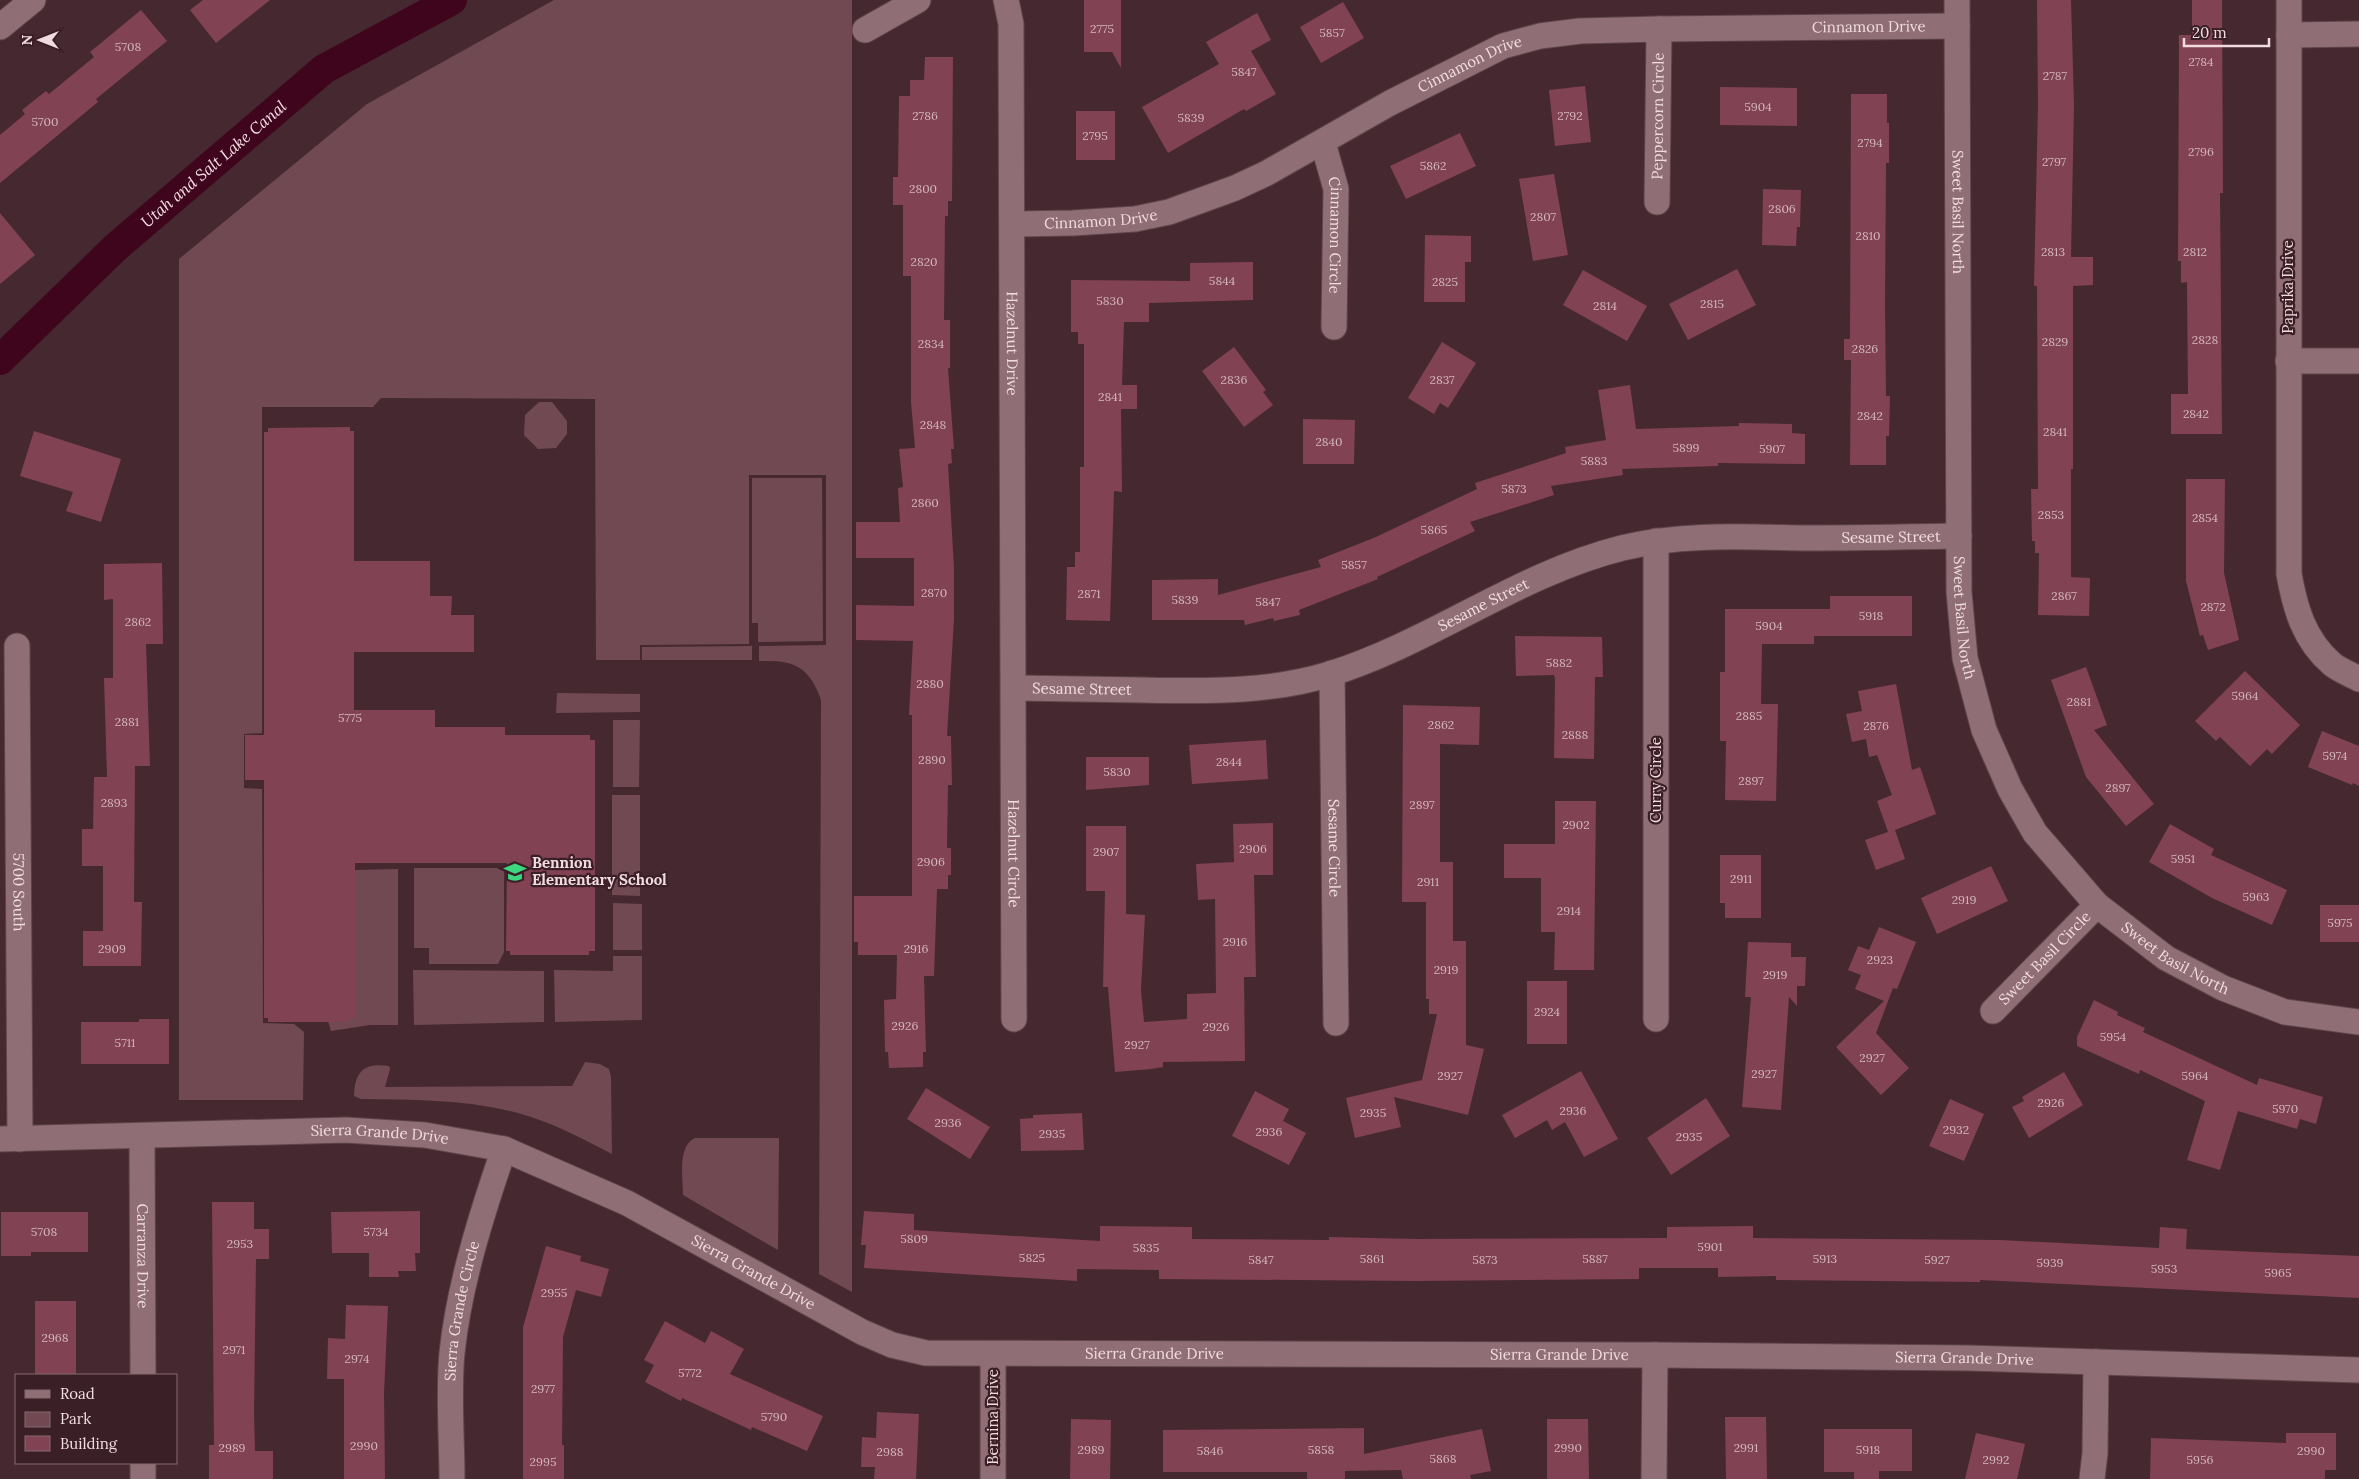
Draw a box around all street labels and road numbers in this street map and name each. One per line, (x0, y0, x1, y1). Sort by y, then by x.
street label: Cinnamon Drive (1812, 16, 1926, 36)
street label: Cinnamon Drive (1414, 31, 1524, 96)
street label: Peppercorn Circle (1647, 52, 1668, 180)
street label: Sweet Basil North (1949, 150, 1968, 274)
street label: Cinnamon Circle (1324, 174, 1346, 294)
street label: Cinnamon Drive (1044, 205, 1159, 232)
street label: Paprika Drive (2278, 240, 2297, 334)
street label: Hazelnut Drive (1003, 291, 1022, 396)
street label: Sesame Street (1841, 526, 1941, 547)
street label: Sweet Basil North (1950, 556, 1980, 681)
street label: Sesame Street (1435, 574, 1532, 635)
street label: Sesame Street (1032, 678, 1132, 699)
street label: Curry Circle (1646, 737, 1665, 823)
street label: Hazelnut Circle (1004, 799, 1024, 908)
street label: Sesame Circle (1324, 799, 1345, 897)
street label: 5700 South (9, 853, 29, 931)
street label: Sweet Basil Circle (1994, 907, 2095, 1009)
street label: Sweet Basil North (2118, 917, 2232, 998)
street label: Sierra Grande Drive (310, 1120, 450, 1148)
street label: Carranza Drive (133, 1203, 153, 1309)
street label: Sierra Grande Drive (688, 1230, 819, 1314)
street label: Sierra Grande Circle (440, 1239, 483, 1381)
street label: Sierra Grande Drive (1085, 1343, 1224, 1363)
street label: Sierra Grande Drive (1490, 1345, 1629, 1364)
street label: Sierra Grande Drive (1895, 1347, 2034, 1369)
street label: Bernina Drive (983, 1369, 1002, 1465)

